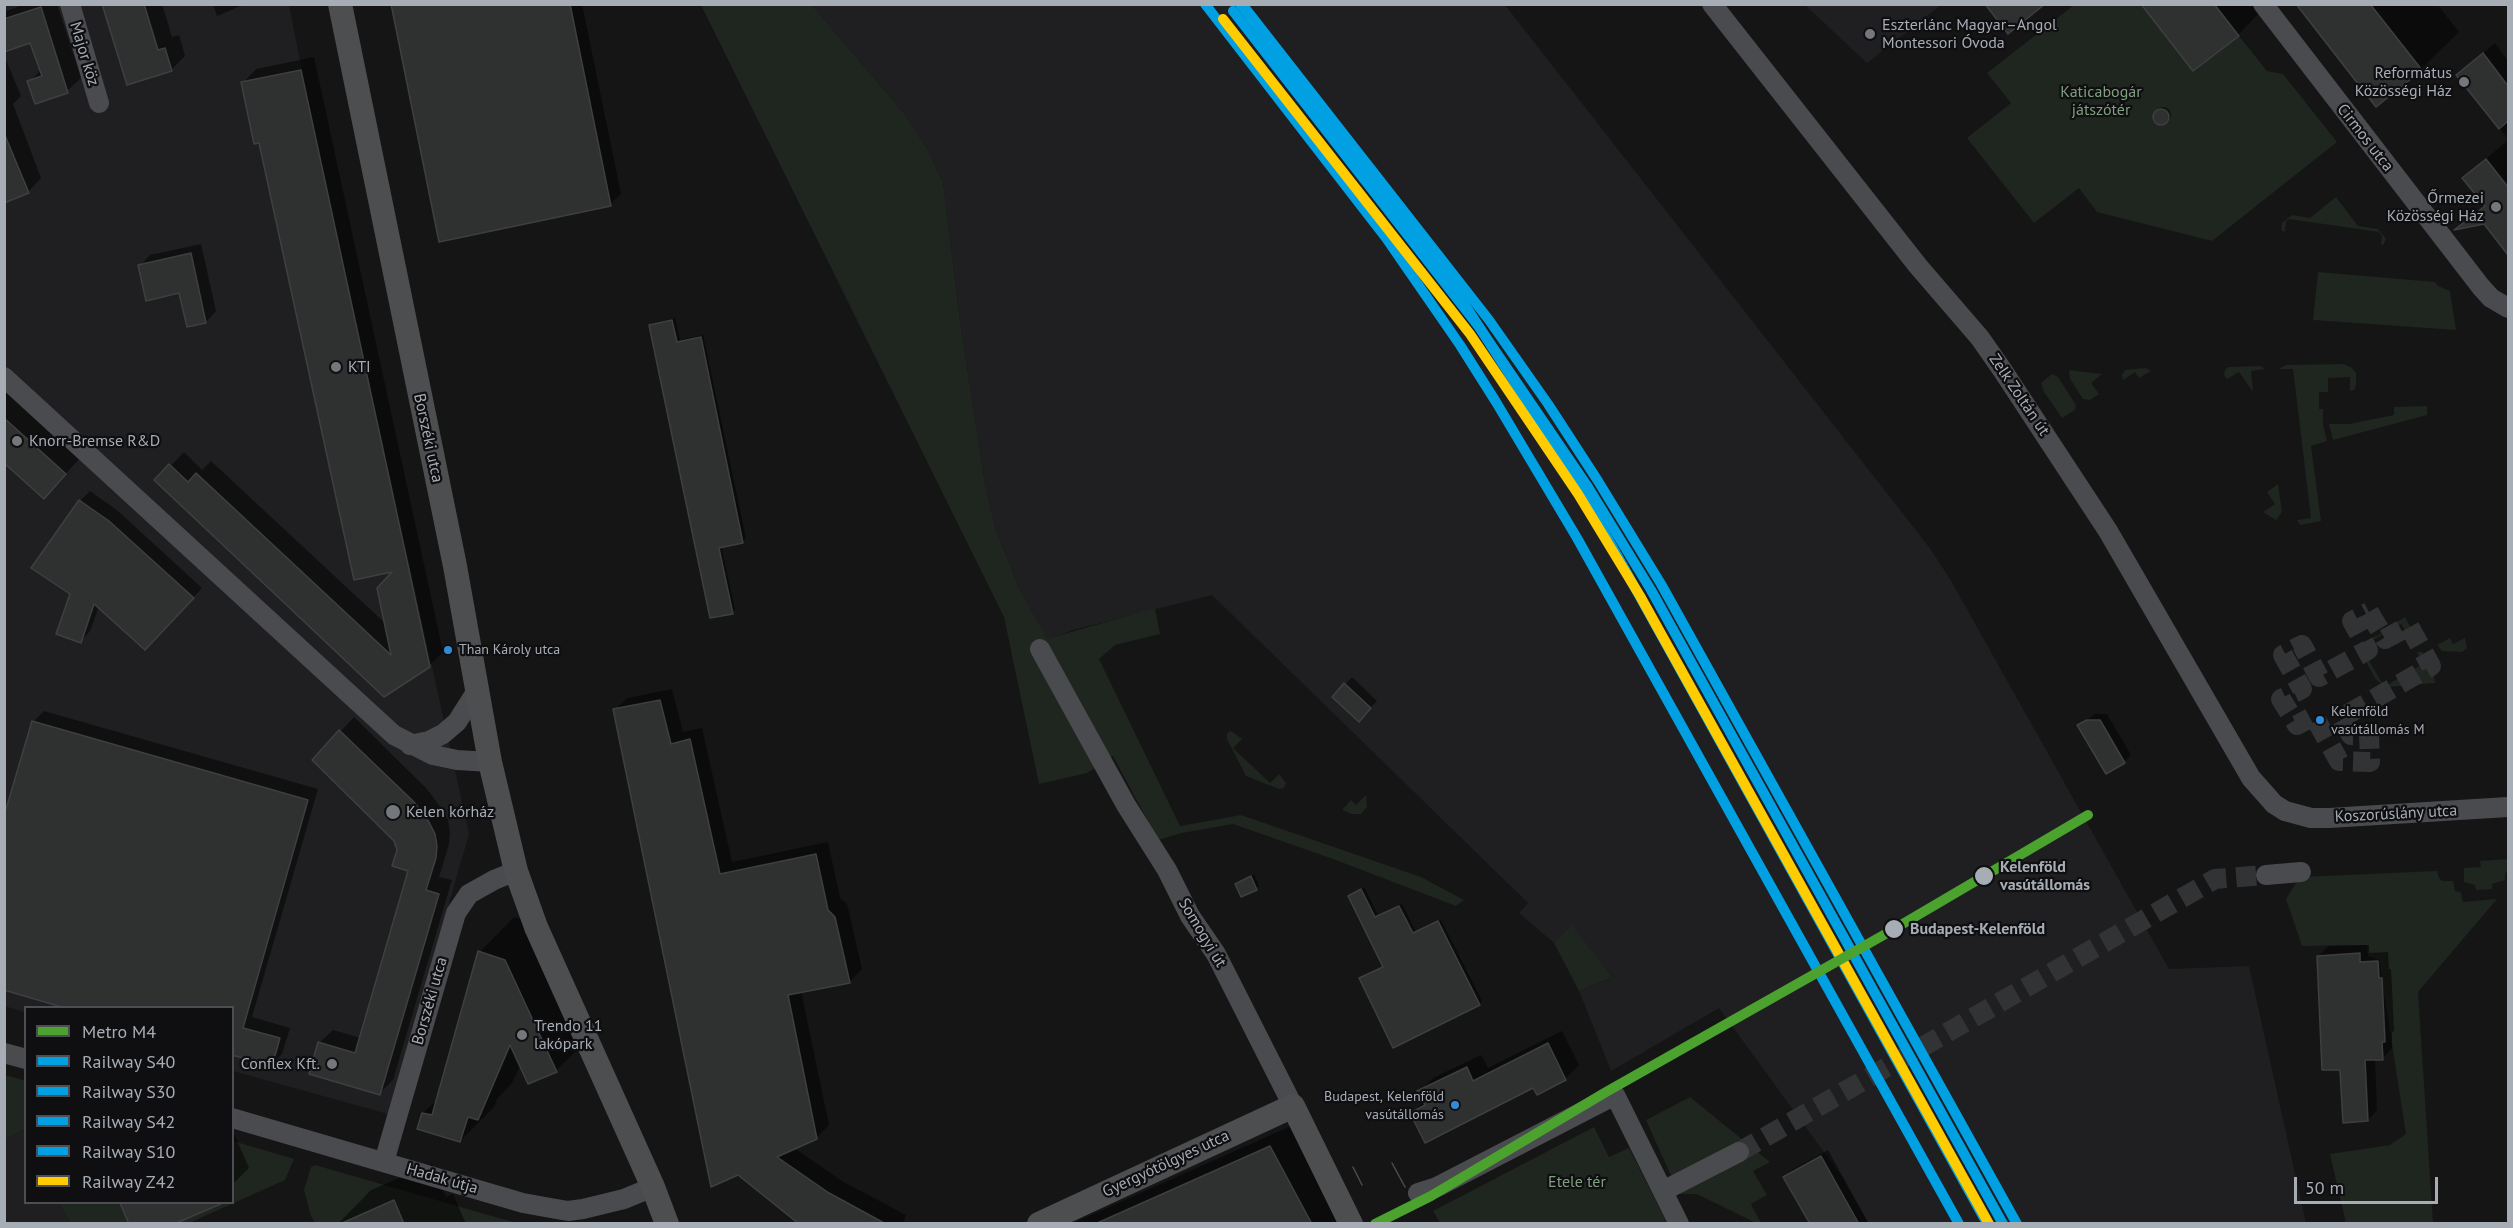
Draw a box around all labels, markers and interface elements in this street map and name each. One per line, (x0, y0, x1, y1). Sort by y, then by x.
place label: Eszterlánc Magyar–Angol Montessori Óvoda (1882, 15, 2057, 53)
street label: Major köz (65, 20, 103, 88)
marker: Eszterlánc Magyar–Angol Montessori Óvoda (1863, 27, 1877, 41)
place label: Református Közösségi Ház (2355, 63, 2452, 101)
marker: Református Közösségi Ház (2457, 75, 2471, 89)
park label: Katicabogár játszótér (2060, 82, 2142, 120)
street label: Cirmos utca (2333, 100, 2397, 176)
place label: Őrmezei Közösségi Ház (2387, 188, 2484, 226)
marker: Őrmezei Közösségi Ház (2489, 200, 2503, 214)
street label: Zelk Zoltán út (1985, 351, 2053, 439)
place label: KTI (348, 357, 371, 377)
marker: KTI (329, 360, 343, 374)
street label: Borszéki utca (409, 392, 447, 484)
place label: Knorr-Bremse R&D (29, 431, 160, 451)
marker: Knorr-Bremse R&D (10, 434, 24, 448)
place label: Than Károly utca (459, 642, 560, 658)
marker: Than Károly utca (442, 644, 454, 656)
place label: Kelenföld vasútállomás M (2331, 704, 2425, 736)
marker: Kelenföld vasútállomás M (2314, 714, 2326, 726)
street label: Koszorúslány utca (2334, 801, 2458, 827)
place label: Kelen kórház (406, 802, 494, 822)
marker: Kelen kórház (384, 803, 402, 821)
place label: Kelenföld vasútállomás (2000, 857, 2090, 895)
marker: Kelenföld vasútállomás (1973, 865, 1995, 887)
street label: Somogyi út (1174, 895, 1230, 971)
marker: Budapest-Kelenföld (1883, 918, 1905, 940)
place label: Budapest-Kelenföld (1910, 919, 2045, 939)
street label: Borszéki utca (408, 955, 452, 1047)
legend (24, 1006, 234, 1204)
place label: Trendo 11 lakópark (534, 1016, 602, 1054)
text: Metro M4 (82, 1020, 156, 1043)
marker: Trendo 11 lakópark (515, 1028, 529, 1042)
text: Railway S40 (82, 1050, 175, 1073)
place label: Conflex Kft. (241, 1054, 320, 1074)
marker: Conflex Kft. (325, 1057, 339, 1071)
text: Railway S30 (82, 1080, 175, 1103)
place label: Budapest, Kelenföld vasútállomás (1324, 1089, 1444, 1122)
marker: Budapest, Kelenföld vasútállomás (1449, 1099, 1461, 1111)
text: Railway S42 (82, 1110, 175, 1133)
street label: Gyergyótölgyes utca (1100, 1126, 1232, 1202)
text: Railway S10 (82, 1140, 175, 1163)
street label: Hadak útja (404, 1160, 480, 1198)
scale bar (2297, 1165, 2441, 1203)
text: Railway Z42 (82, 1170, 175, 1193)
park label: Etele tér (1548, 1172, 1606, 1192)
text: 50 m (2305, 1176, 2344, 1199)

